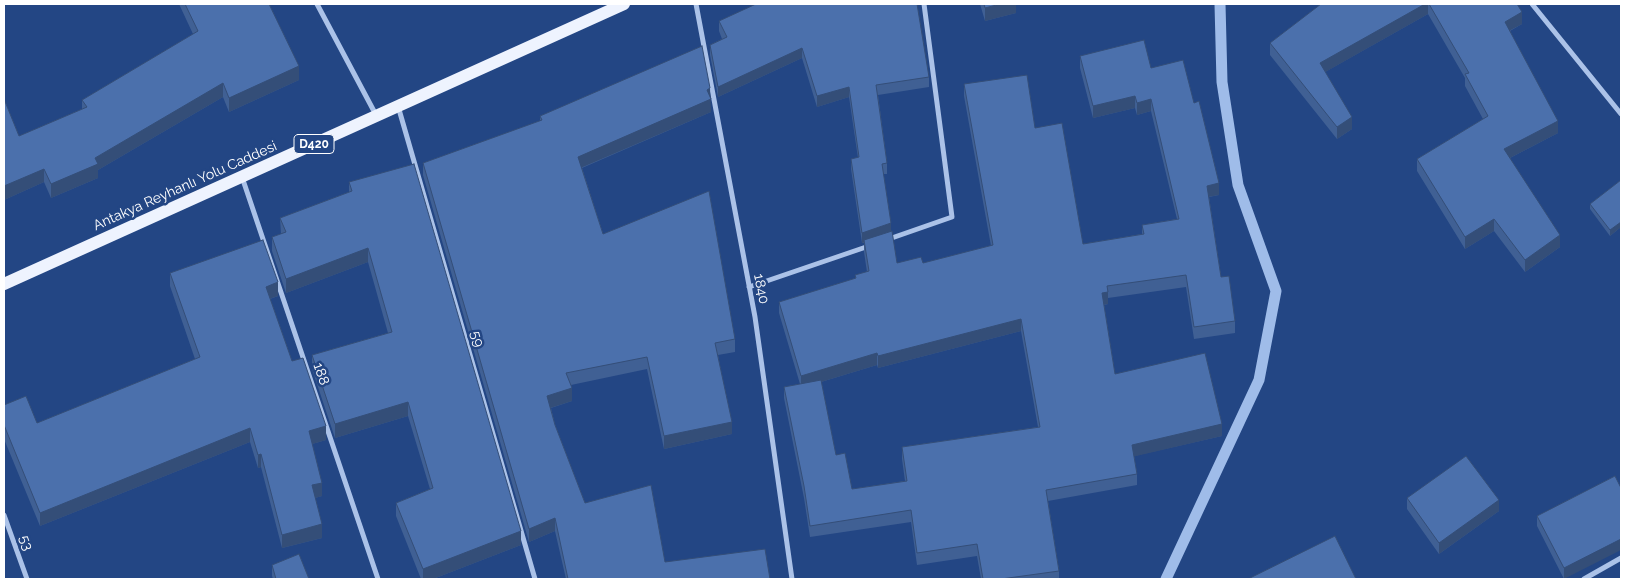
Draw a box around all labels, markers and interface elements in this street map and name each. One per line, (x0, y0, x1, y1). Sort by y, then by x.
road number: D420 (294, 134, 334, 154)
street label: Antakya Reyhanlı Yolu Caddesi (91, 138, 279, 234)
street label: 1840 (750, 272, 772, 306)
street label: 59 (467, 329, 487, 349)
street label: 188 (309, 361, 333, 387)
street label: 53 (16, 533, 36, 553)

